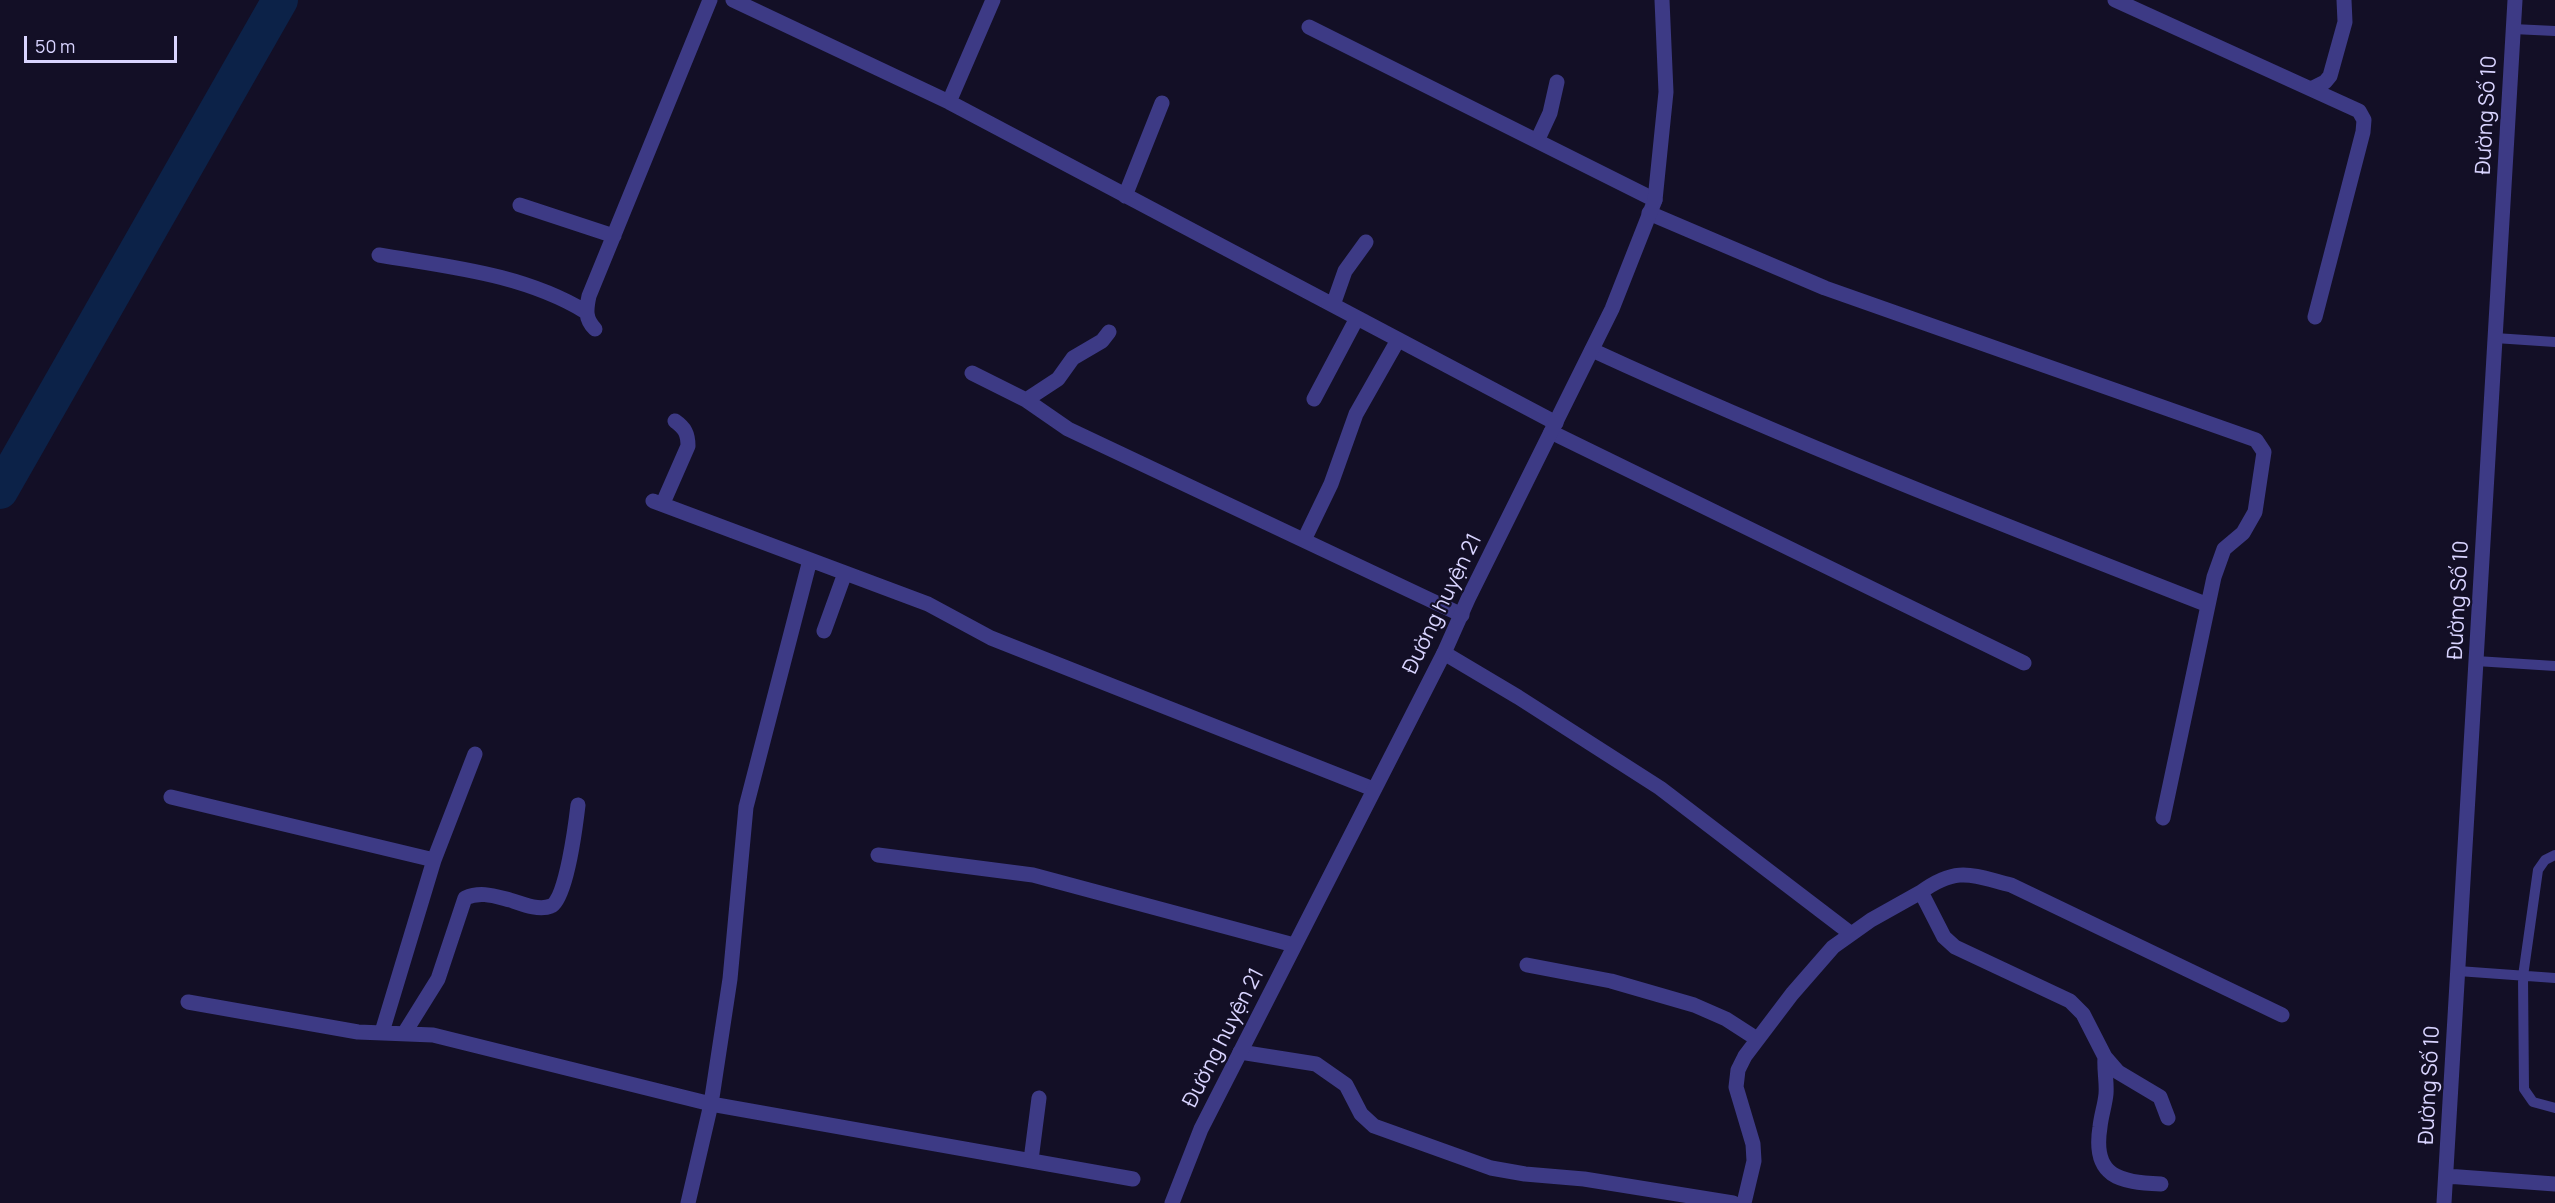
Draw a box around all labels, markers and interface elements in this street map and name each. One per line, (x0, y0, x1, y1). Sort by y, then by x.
scale bar (27, 24, 180, 62)
text: 50 m (35, 34, 75, 58)
street label: Đường Số 10 (2471, 55, 2503, 175)
street label: Đường huyện 21 (1398, 530, 1488, 678)
street label: Đường Số 10 (2443, 540, 2475, 660)
street label: Đường huyện 21 (1178, 964, 1270, 1112)
street label: Đường Số 10 (2414, 1025, 2446, 1145)

